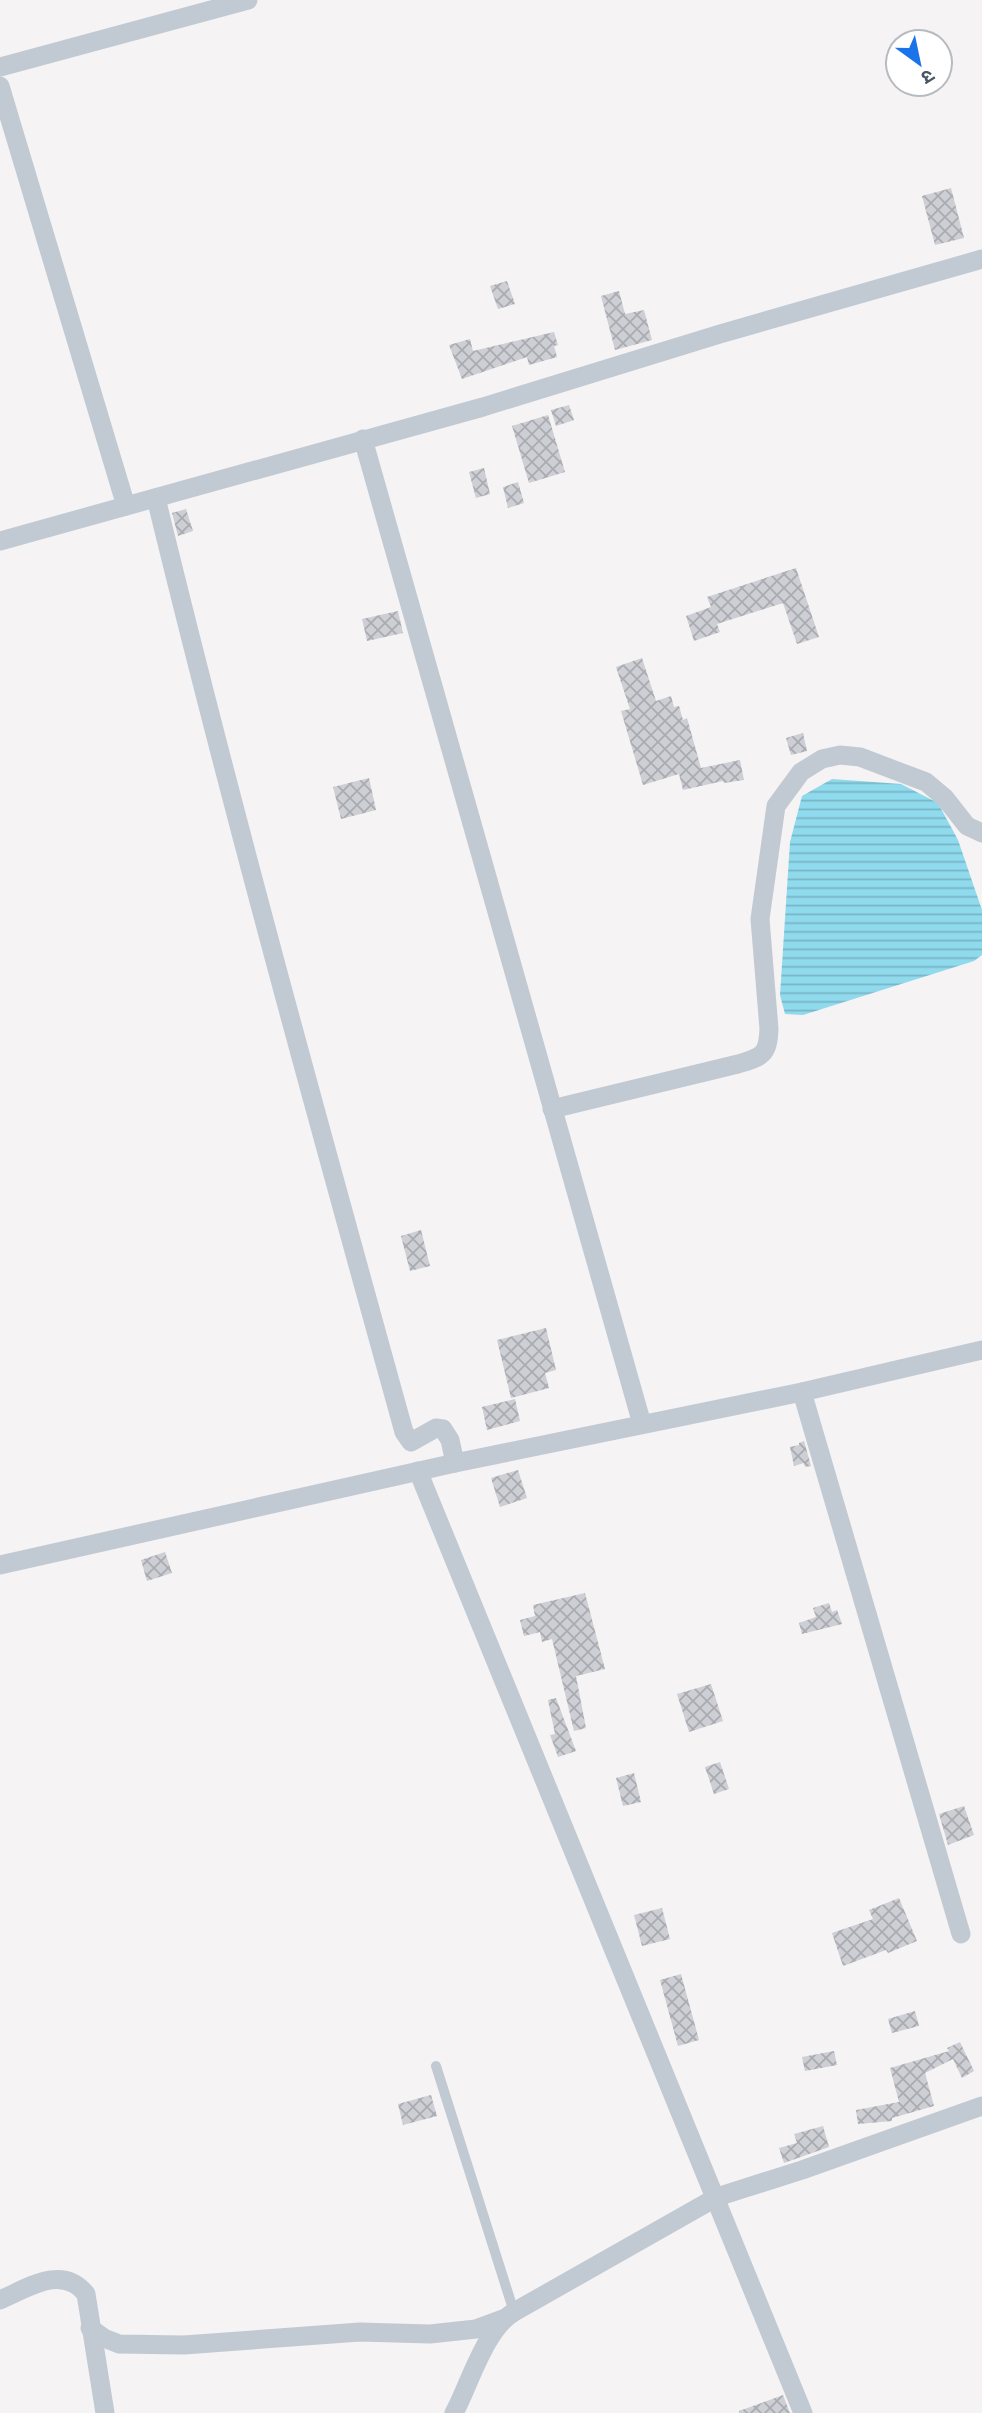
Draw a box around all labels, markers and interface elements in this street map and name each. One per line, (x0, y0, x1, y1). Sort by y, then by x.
north arrow (884, 28, 954, 98)
text: उ (917, 65, 939, 91)

